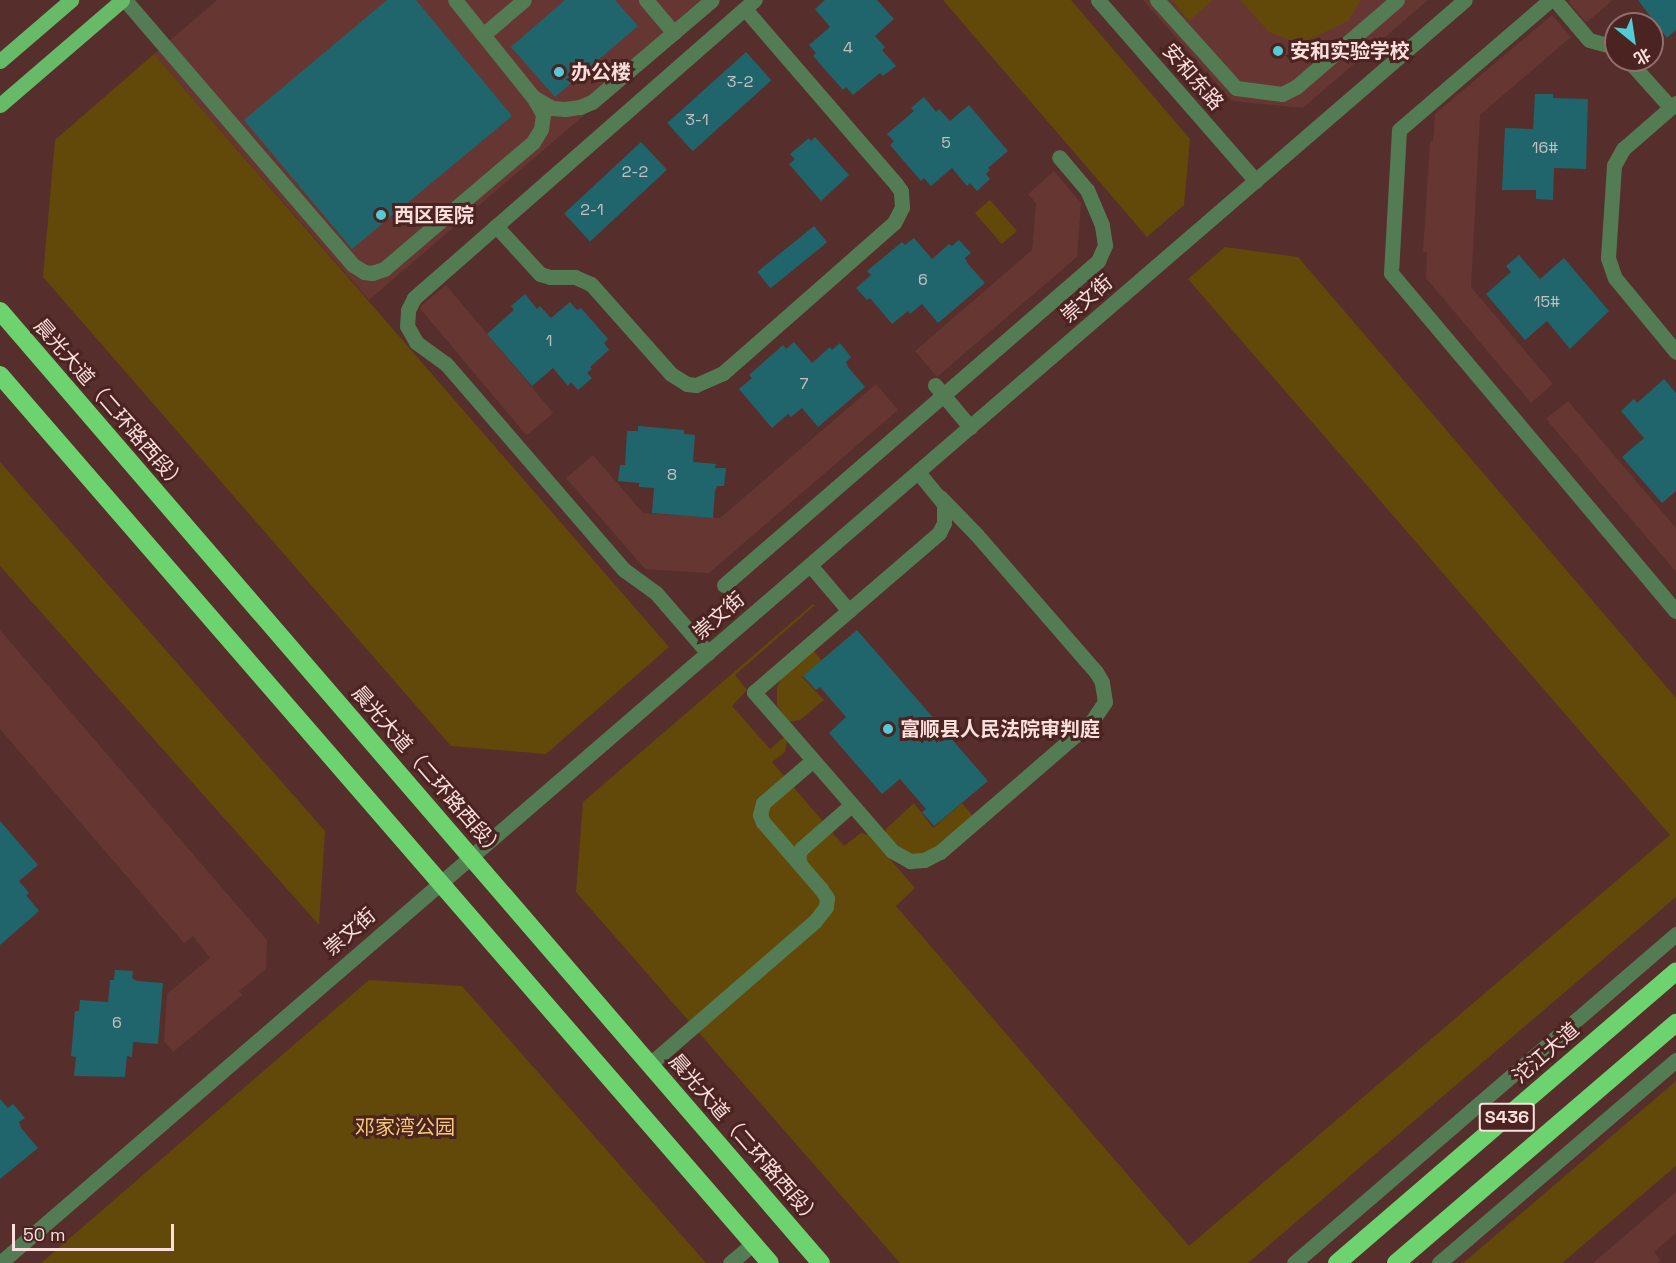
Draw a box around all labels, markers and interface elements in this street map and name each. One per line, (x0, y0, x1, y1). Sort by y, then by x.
north arrow (1604, 12, 1664, 72)
house number: 4 (843, 38, 853, 58)
street label: 安和东路 (1158, 39, 1228, 115)
place label: 安和实验学校 (1290, 39, 1410, 63)
text: 北 (1630, 43, 1654, 69)
marker: 安和实验学校 (1271, 44, 1285, 58)
place label: 办公楼 (571, 60, 631, 84)
marker: 办公楼 (552, 65, 566, 79)
house number: 3-2 (727, 72, 753, 92)
house number: 3-1 (685, 110, 709, 130)
house number: 5 (941, 133, 951, 153)
house number: 16# (1532, 138, 1558, 158)
house number: 2-2 (622, 162, 648, 182)
house number: 2-1 (580, 200, 604, 220)
place label: 西区医院 (394, 203, 474, 227)
marker: 西区医院 (372, 206, 390, 224)
house number: 6 (918, 270, 928, 290)
street label: 崇文街 (1056, 270, 1118, 328)
house number: 15# (1534, 292, 1560, 312)
street label: 晨光大道（二环路西段） (29, 314, 191, 496)
house number: 1 (546, 331, 552, 351)
house number: 7 (799, 374, 809, 394)
house number: 8 (667, 465, 677, 485)
street label: 崇文街 (688, 587, 750, 645)
street label: 晨光大道（二环路西段） (347, 681, 509, 863)
place label: 富顺县人民法院审判庭 (900, 717, 1100, 741)
marker: 富顺县人民法院审判庭 (881, 722, 895, 736)
street label: 崇文街 (319, 903, 381, 961)
house number: 6 (112, 1013, 122, 1033)
street label: 沱江大道 (1508, 1018, 1584, 1088)
street label: 晨光大道（二环路西段） (664, 1049, 826, 1231)
road number: S436 (1478, 1102, 1536, 1132)
park label: 邓家湾公园 (355, 1115, 455, 1139)
scale bar (15, 1212, 177, 1250)
text: 50 m (23, 1223, 65, 1246)

